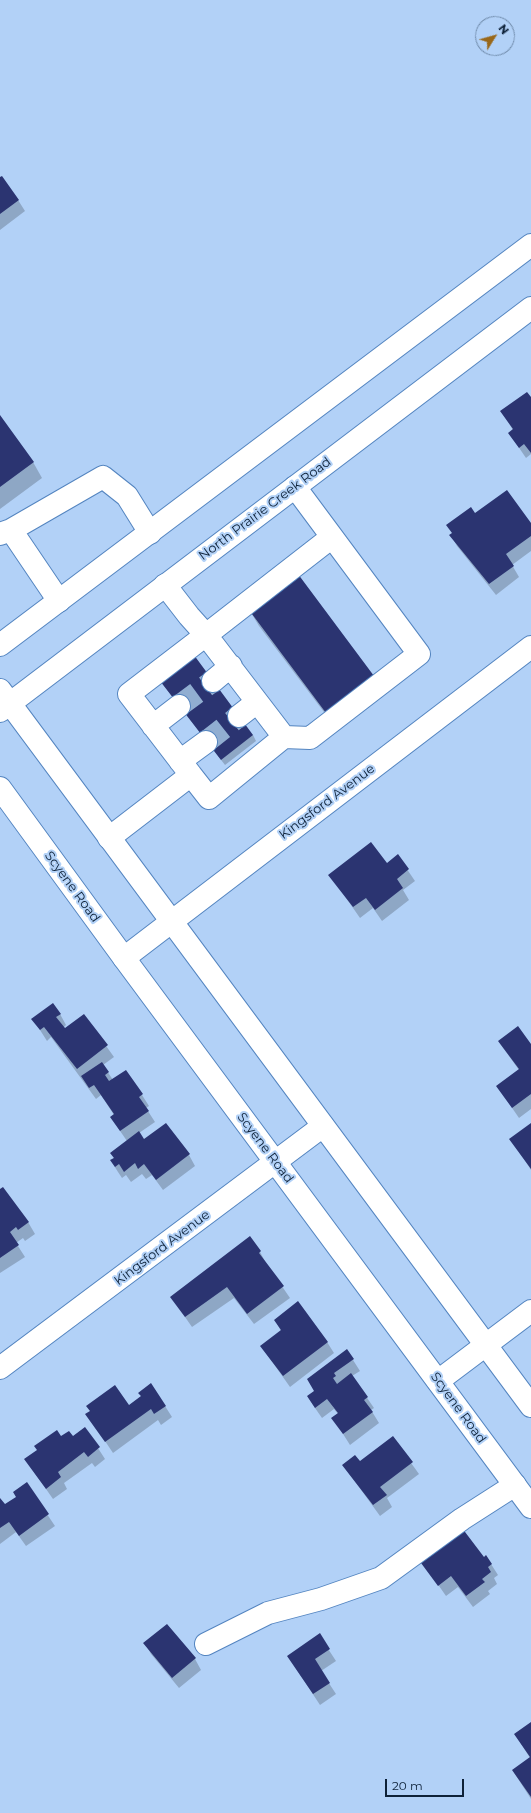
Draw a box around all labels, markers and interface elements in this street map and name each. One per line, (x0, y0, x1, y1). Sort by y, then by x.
north arrow (475, 16, 515, 56)
text: N (496, 22, 512, 37)
street label: North Prairie Creek Road (196, 454, 334, 564)
street label: Kingsford Avenue (276, 761, 378, 843)
street label: Scyene Road (41, 848, 103, 926)
street label: Scyene Road (233, 1110, 297, 1186)
street label: Kingsford Avenue (111, 1207, 213, 1289)
street label: Scyene Road (427, 1369, 489, 1447)
scale bar (387, 1771, 466, 1797)
text: 20 m (392, 1778, 423, 1793)

